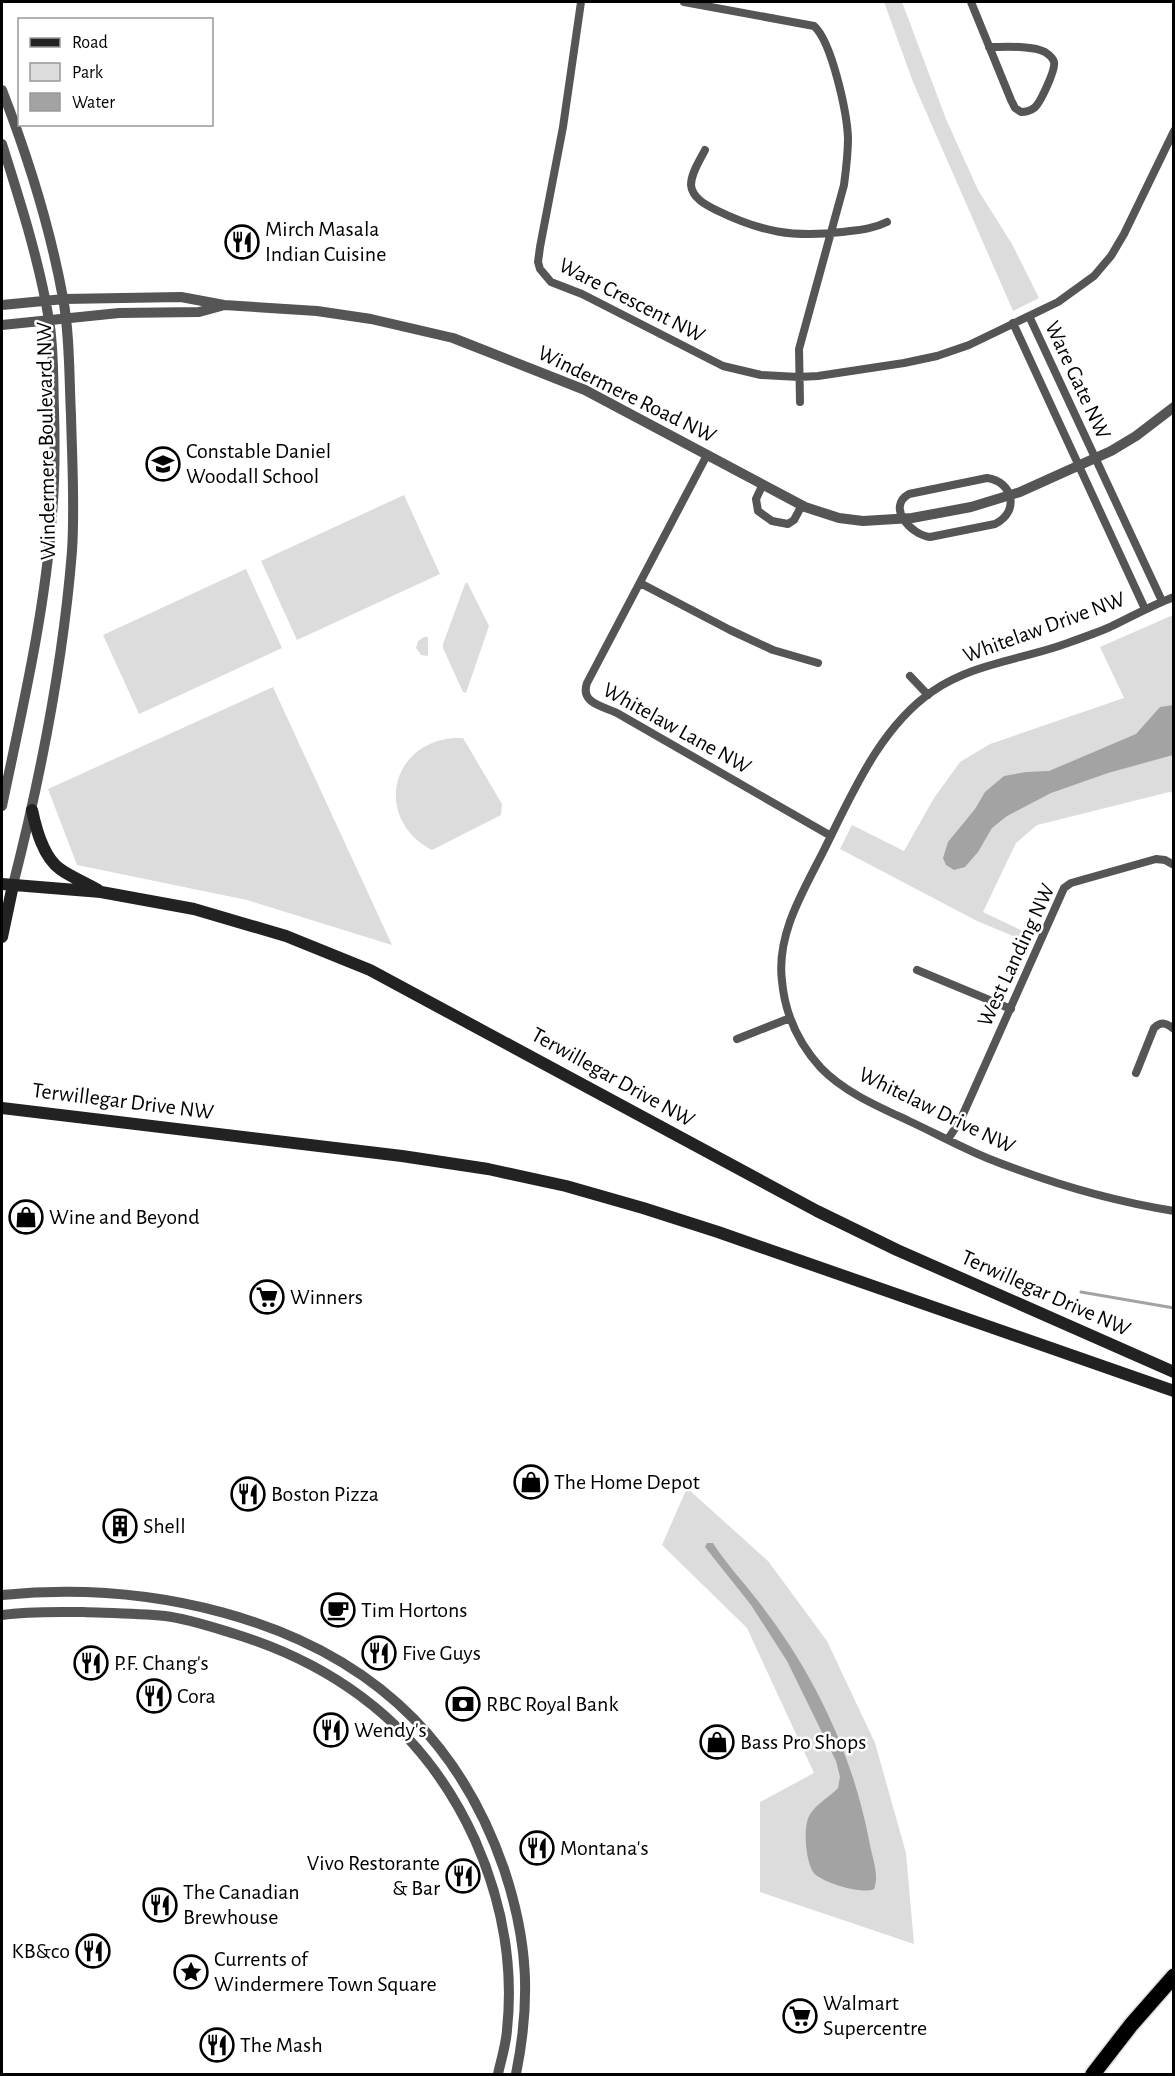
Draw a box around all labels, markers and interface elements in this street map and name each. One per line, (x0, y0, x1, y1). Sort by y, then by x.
legend (18, 18, 213, 126)
text: Road (72, 34, 108, 52)
text: Park (72, 64, 104, 82)
text: Water (72, 94, 115, 112)
place label: Mirch Masala Indian Cuisine (265, 218, 386, 265)
restaurant icon: Mirch Masala Indian Cuisine (224, 224, 260, 260)
street label: Ware Crescent NW (555, 254, 709, 346)
street label: Ware Gate NW (1041, 318, 1115, 443)
street label: Windermere Boulevard NW (33, 321, 59, 560)
street label: Windermere Road NW (534, 341, 720, 447)
place label: Constable Daniel Woodall School (186, 440, 331, 487)
school or university icon: Constable Daniel Woodall School (145, 446, 181, 482)
street label: Whitelaw Drive NW (960, 587, 1128, 666)
street label: Whitelaw Lane NW (599, 678, 755, 778)
street label: West Landing NW (973, 880, 1059, 1030)
street label: Terwillegar Drive NW (528, 1023, 698, 1131)
street label: Whitelaw Drive NW (856, 1063, 1019, 1157)
street label: Terwillegar Drive NW (31, 1079, 215, 1123)
shop icon: Wine and Beyond (8, 1199, 44, 1235)
place label: Wine and Beyond (49, 1206, 200, 1228)
street label: Terwillegar Drive NW (958, 1246, 1134, 1340)
supermarket icon: Winners (249, 1279, 285, 1315)
place label: Winners (290, 1286, 363, 1308)
shop icon: The Home Depot (513, 1464, 549, 1500)
place label: The Home Depot (554, 1471, 700, 1493)
restaurant icon: Boston Pizza (230, 1476, 266, 1512)
place label: Boston Pizza (271, 1483, 379, 1505)
building icon: Shell (102, 1508, 138, 1544)
place label: Shell (143, 1515, 186, 1537)
cafe icon: Tim Hortons (320, 1592, 356, 1628)
place label: Tim Hortons (361, 1599, 467, 1621)
restaurant icon: Five Guys (361, 1635, 397, 1671)
place label: Five Guys (402, 1642, 481, 1664)
restaurant icon: P.F. Chang's (73, 1645, 109, 1681)
place label: P.F. Chang's (114, 1652, 209, 1674)
restaurant icon: Cora (136, 1678, 172, 1714)
place label: Cora (177, 1685, 216, 1707)
bank icon: RBC Royal Bank (445, 1686, 481, 1722)
place label: RBC Royal Bank (486, 1693, 618, 1715)
restaurant icon: Wendy's (313, 1712, 349, 1748)
place label: Wendy's (354, 1719, 427, 1741)
shop icon: Bass Pro Shops (699, 1724, 735, 1760)
place label: Bass Pro Shops (740, 1731, 866, 1753)
restaurant icon: Montana's (519, 1830, 555, 1866)
place label: Montana's (560, 1837, 649, 1859)
place label: Vivo Restorante & Bar (307, 1852, 440, 1899)
restaurant icon: Vivo Restorante & Bar (445, 1858, 481, 1894)
place label: The Canadian Brewhouse (183, 1881, 300, 1928)
restaurant icon: The Canadian Brewhouse (142, 1887, 178, 1923)
restaurant icon: KB&co (75, 1933, 111, 1969)
place label: KB&co (12, 1940, 70, 1962)
place label: Currents of Windermere Town Square (214, 1948, 437, 1995)
place icon: Currents of Windermere Town Square (173, 1954, 209, 1990)
place label: Walmart Supercentre (823, 1992, 927, 2039)
supermarket icon: Walmart Supercentre (782, 1998, 818, 2034)
restaurant icon: The Mash (199, 2027, 235, 2063)
place label: The Mash (240, 2034, 323, 2056)

